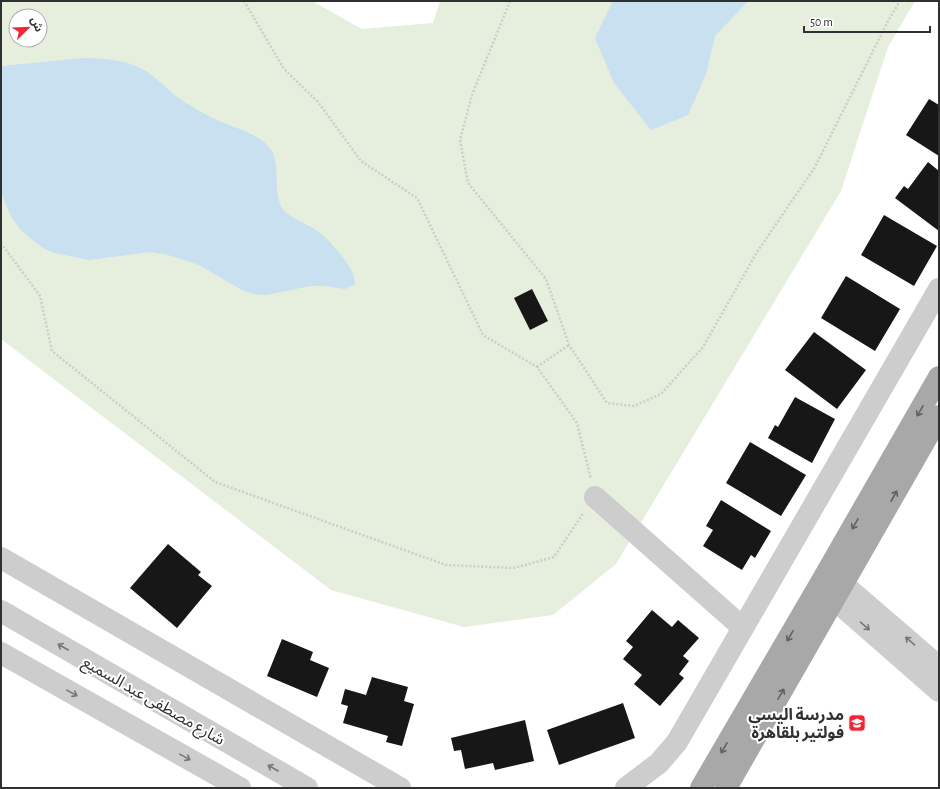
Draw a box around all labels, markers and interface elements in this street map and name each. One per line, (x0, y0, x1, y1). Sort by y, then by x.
north arrow (8, 8, 48, 48)
scale bar (804, 8, 930, 34)
text: ش (28, 15, 45, 34)
text: 50 m (810, 16, 833, 28)
one-way arrow (915, 405, 923, 417)
one-way arrow (891, 490, 899, 502)
one-way arrow (851, 518, 859, 530)
one-way arrow (859, 621, 870, 630)
one-way arrow (786, 630, 794, 641)
one-way arrow (904, 637, 915, 646)
one-way arrow (57, 643, 69, 651)
street label: شارع مصطفى عبد السميع (78, 654, 227, 752)
one-way arrow (777, 688, 785, 700)
one-way arrow (65, 690, 77, 698)
place label: مدرسة اليسي فولتير بلقاهرة (748, 706, 844, 742)
school or university icon: مدرسة اليسي فولتير بلقاهرة (847, 713, 867, 733)
one-way arrow (720, 742, 728, 753)
one-way arrow (179, 754, 191, 761)
one-way arrow (267, 764, 279, 772)

